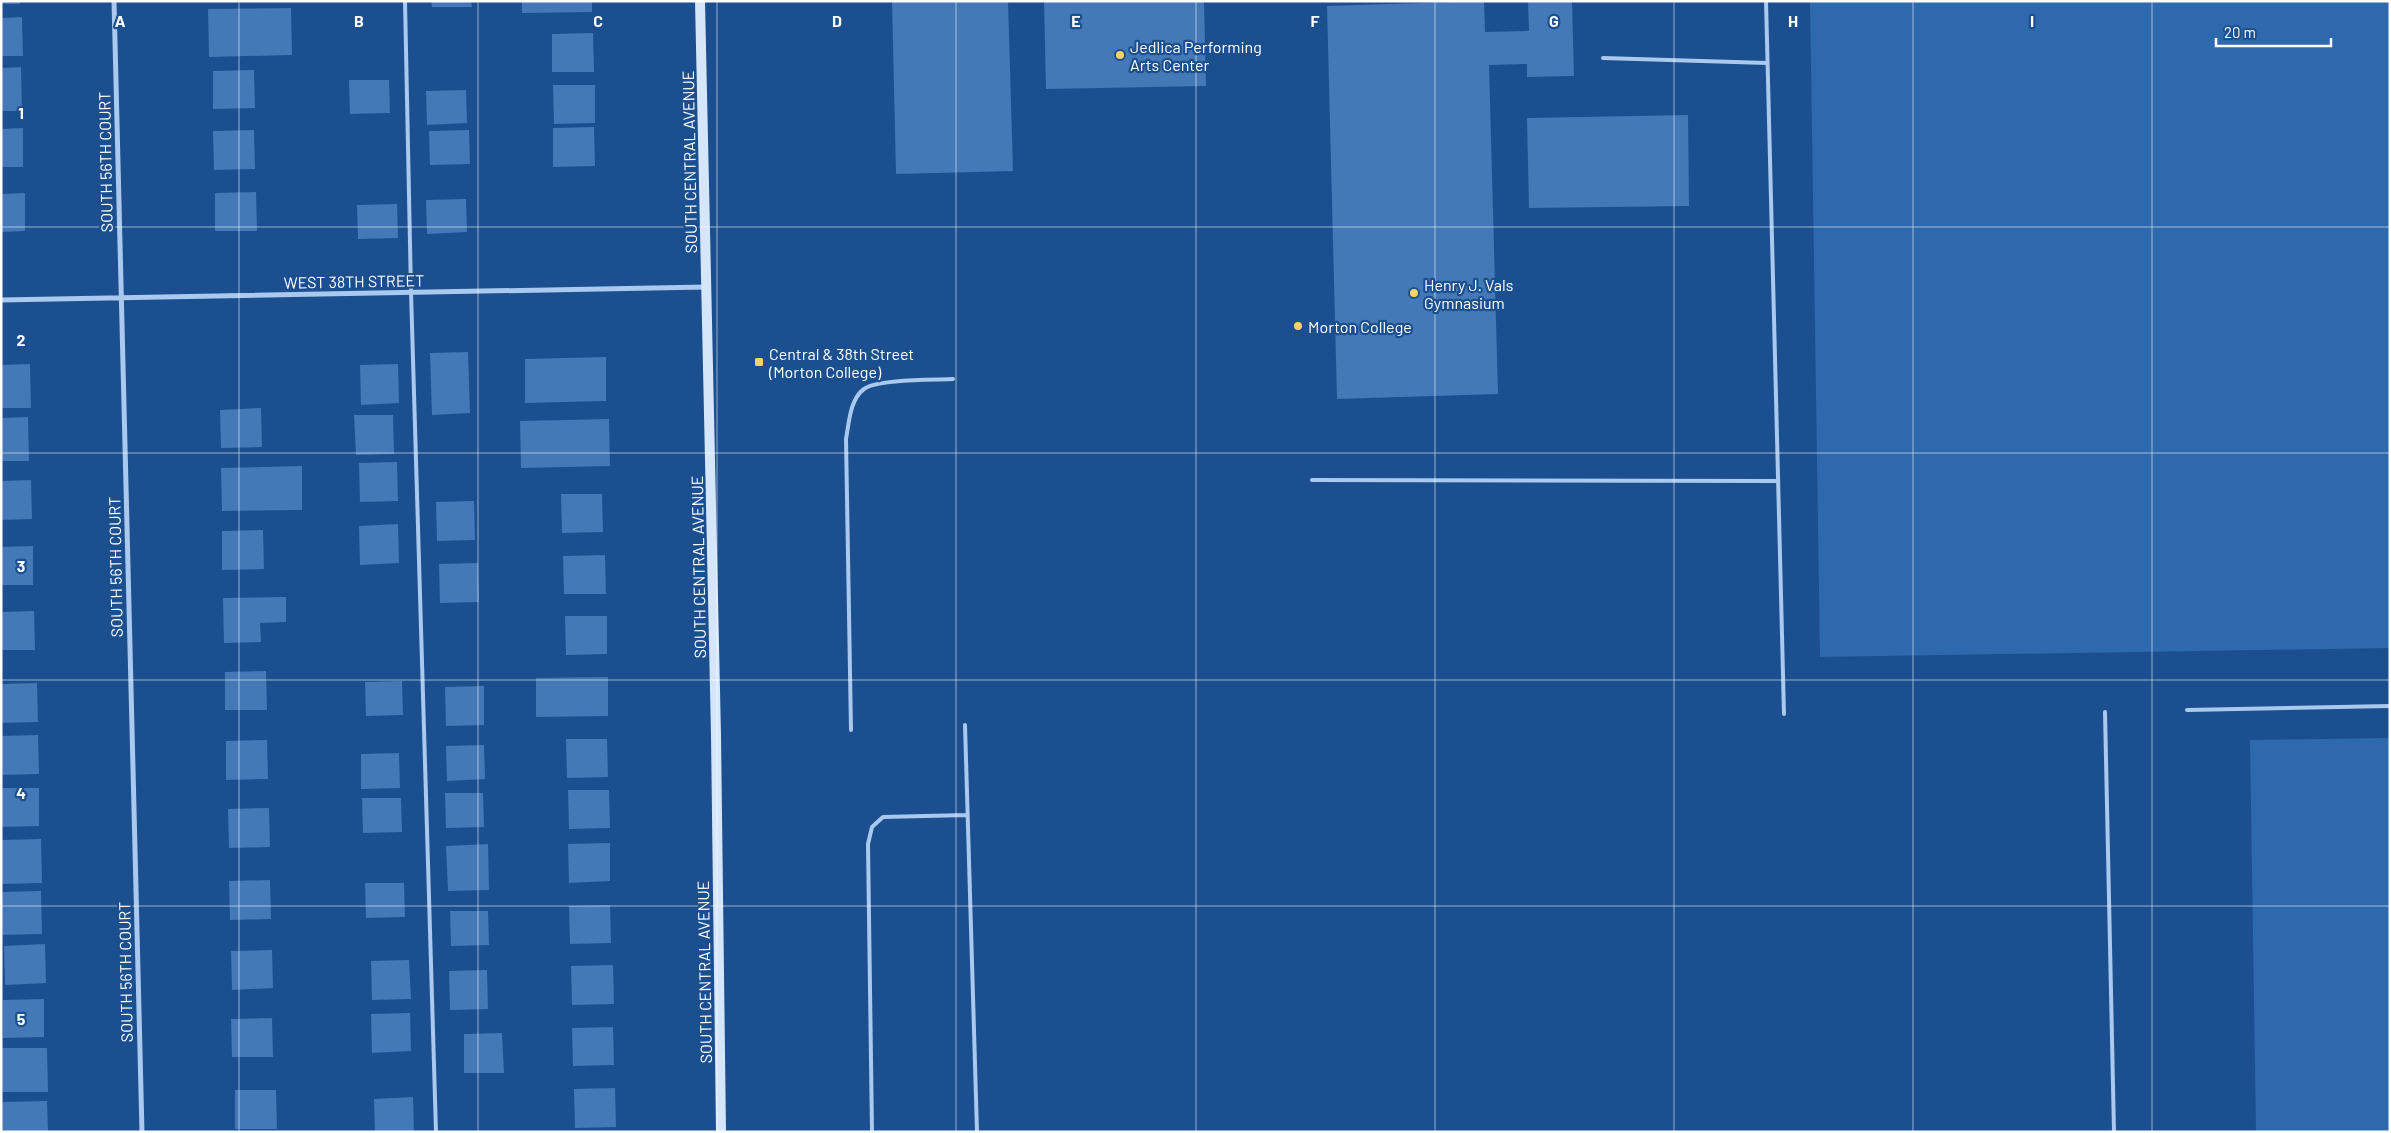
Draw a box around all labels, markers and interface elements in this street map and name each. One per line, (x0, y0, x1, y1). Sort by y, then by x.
text: A (115, 11, 126, 30)
text: B (354, 11, 364, 30)
text: C (593, 11, 603, 30)
text: D (832, 11, 842, 30)
text: E (1071, 11, 1081, 30)
text: F (1311, 11, 1320, 30)
text: G (1549, 11, 1559, 30)
text: H (1788, 11, 1798, 30)
text: I (2030, 11, 2034, 30)
scale bar (2216, 15, 2331, 47)
text: 20 m (2224, 23, 2256, 41)
place label: Jedlica Performing Arts Center (1130, 37, 1262, 74)
marker: Jedlica Performing Arts Center (1114, 49, 1126, 61)
street label: SOUTH CENTRAL AVENUE (678, 70, 700, 254)
street label: SOUTH 56TH COURT (94, 92, 116, 232)
text: 1 (18, 103, 24, 122)
street label: WEST 38TH STREET (284, 270, 424, 292)
place label: Henry J. Vals Gymnasium (1424, 275, 1513, 312)
marker: Henry J. Vals Gymnasium (1408, 287, 1420, 299)
place label: Morton College (1308, 317, 1412, 336)
marker: Morton College (1292, 320, 1304, 332)
text: 2 (17, 330, 26, 349)
place label: Central & 38th Street (Morton College) (768, 344, 914, 381)
marker: Central & 38th Street (Morton College) (753, 356, 765, 368)
street label: SOUTH CENTRAL AVENUE (687, 475, 709, 659)
street label: SOUTH 56TH COURT (104, 497, 126, 637)
text: 3 (17, 556, 25, 575)
text: 4 (16, 783, 26, 802)
street label: SOUTH CENTRAL AVENUE (693, 880, 715, 1064)
street label: SOUTH 56TH COURT (114, 902, 136, 1042)
text: 5 (17, 1009, 26, 1028)

